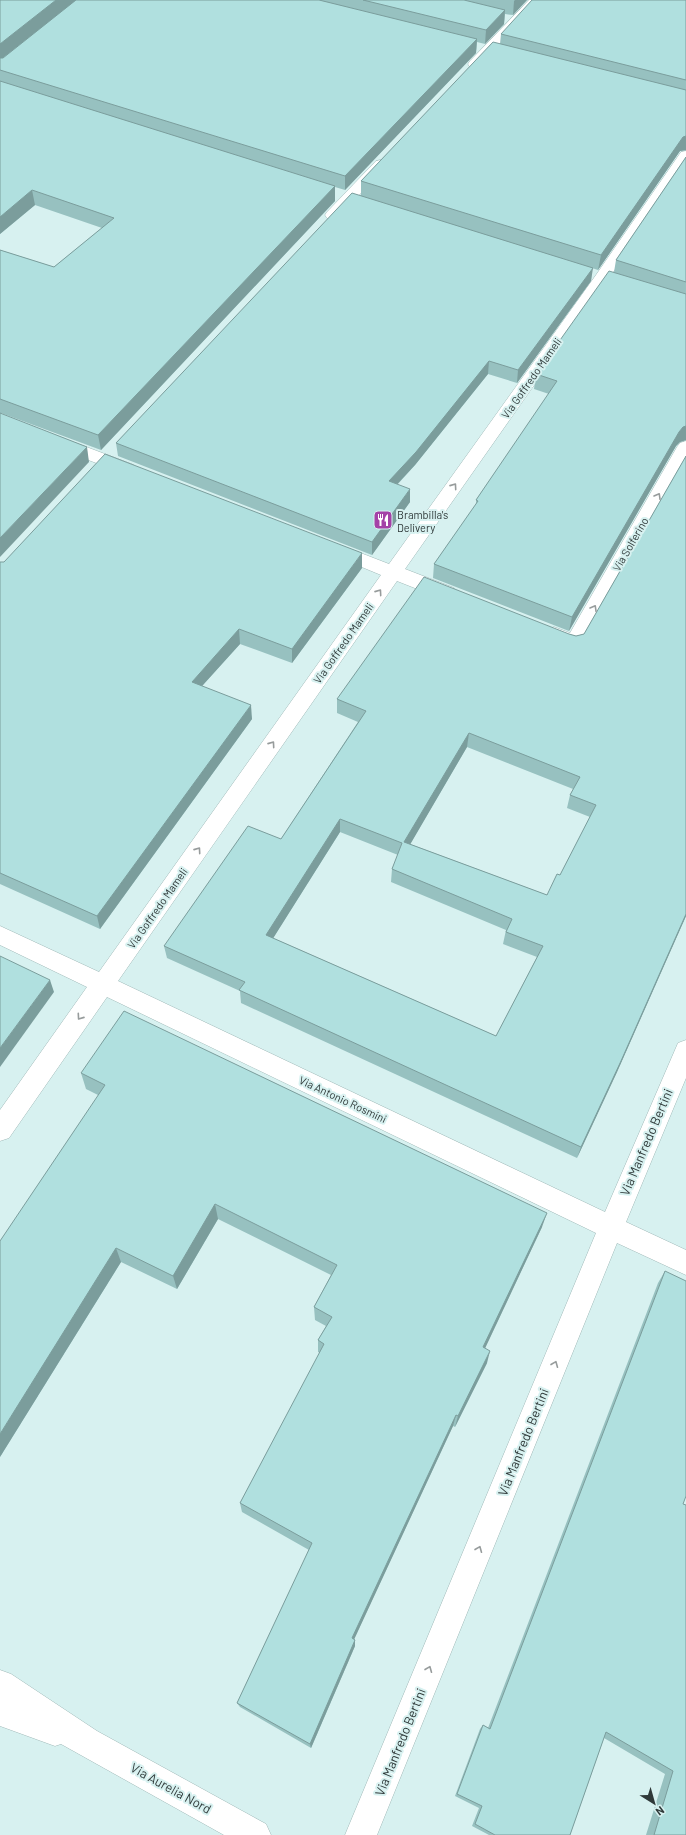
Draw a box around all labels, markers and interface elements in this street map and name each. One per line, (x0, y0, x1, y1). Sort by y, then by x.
street label: Via Goffredo Mameli (498, 335, 564, 421)
one-way arrow (449, 483, 456, 490)
one-way arrow (654, 492, 661, 500)
place label: Brambilla's Delivery (397, 508, 448, 534)
restaurant icon: Brambilla's Delivery (372, 509, 394, 531)
street label: Via Solferino (609, 515, 651, 573)
one-way arrow (374, 589, 381, 596)
street label: Via Goffredo Mameli (310, 600, 376, 686)
one-way arrow (589, 605, 596, 612)
one-way arrow (267, 741, 275, 748)
one-way arrow (193, 848, 200, 855)
street label: Via Goffredo Mameli (124, 865, 190, 951)
one-way arrow (78, 1013, 85, 1020)
street label: Via Antonio Rosmini (297, 1073, 389, 1125)
street label: Via Manfredo Bertini (616, 1086, 676, 1198)
one-way arrow (550, 1361, 558, 1368)
street label: Via Manfredo Bertini (494, 1386, 552, 1498)
one-way arrow (474, 1546, 482, 1553)
one-way arrow (425, 1666, 433, 1673)
street label: Via Manfredo Bertini (371, 1686, 429, 1798)
street label: Via Aurelia Nord (128, 1759, 214, 1817)
north arrow (634, 1783, 674, 1823)
text: N (653, 1804, 667, 1819)

